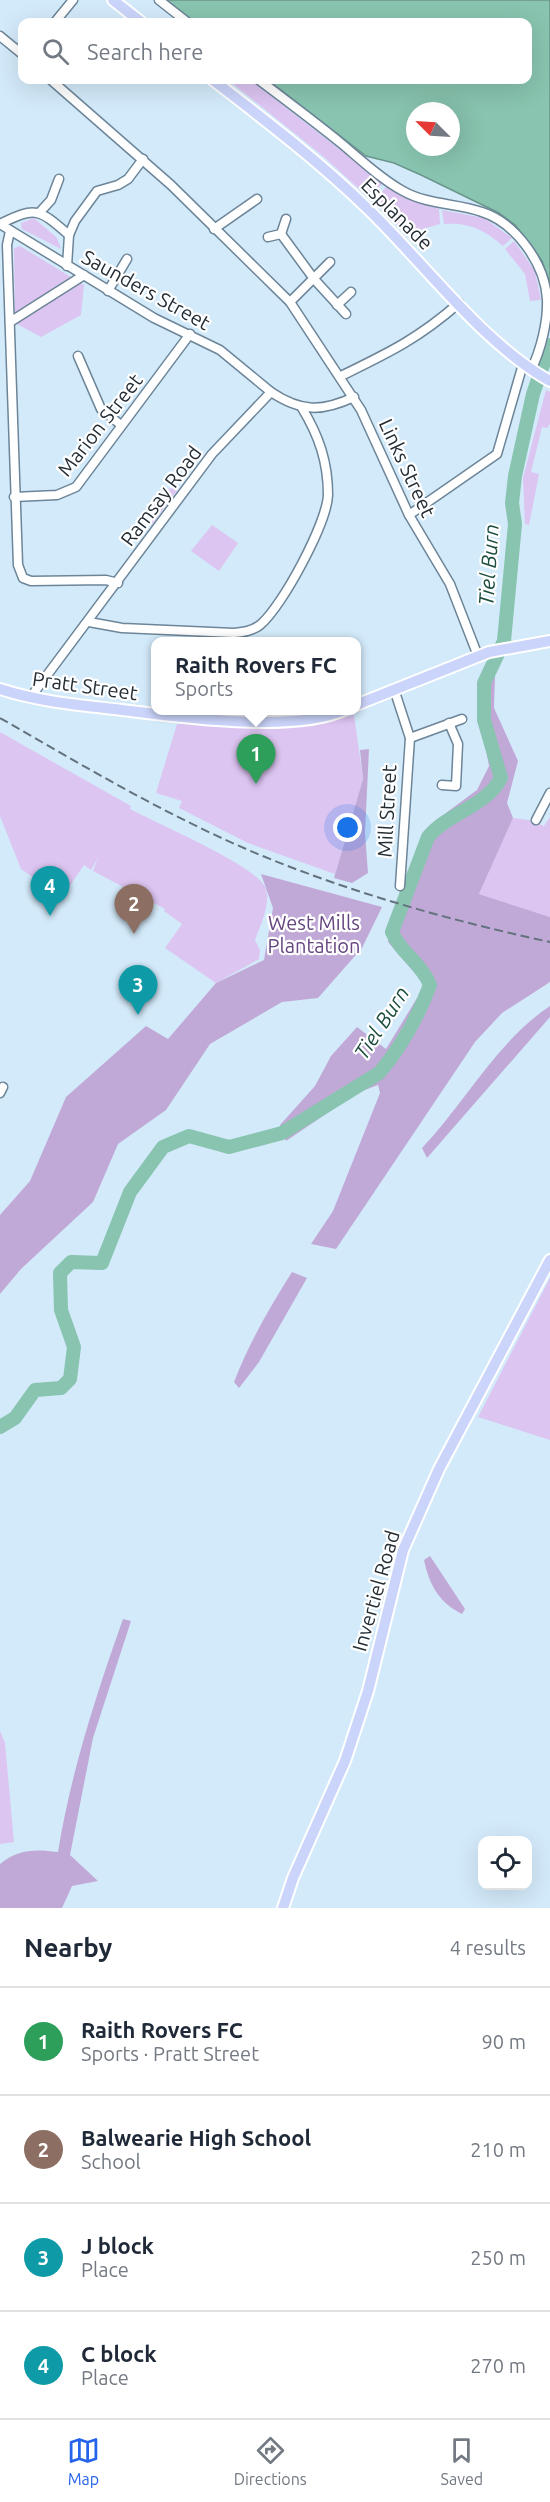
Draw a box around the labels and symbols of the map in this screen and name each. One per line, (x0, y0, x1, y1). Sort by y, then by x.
north arrow (406, 102, 460, 156)
street label: Esplanade (357, 173, 438, 254)
street label: Saunders Street (78, 245, 214, 334)
street label: Marion Street (52, 369, 147, 480)
street label: Links Street (375, 415, 440, 521)
street label: Ramsay Road (116, 441, 206, 550)
water label: Tiel Burn (473, 523, 503, 607)
street label: Pratt Street (31, 667, 139, 704)
pin: 1 (236, 734, 276, 784)
street label: Mill Street (373, 764, 400, 858)
your location (333, 813, 362, 842)
pin: 4 (31, 866, 70, 916)
pin: 2 (114, 884, 154, 934)
park label: West Mills Plantation (268, 911, 360, 957)
pin: 3 (118, 966, 158, 1015)
water label: Tiel Burn (349, 982, 414, 1063)
street label: Invertiel Road (347, 1528, 404, 1654)

